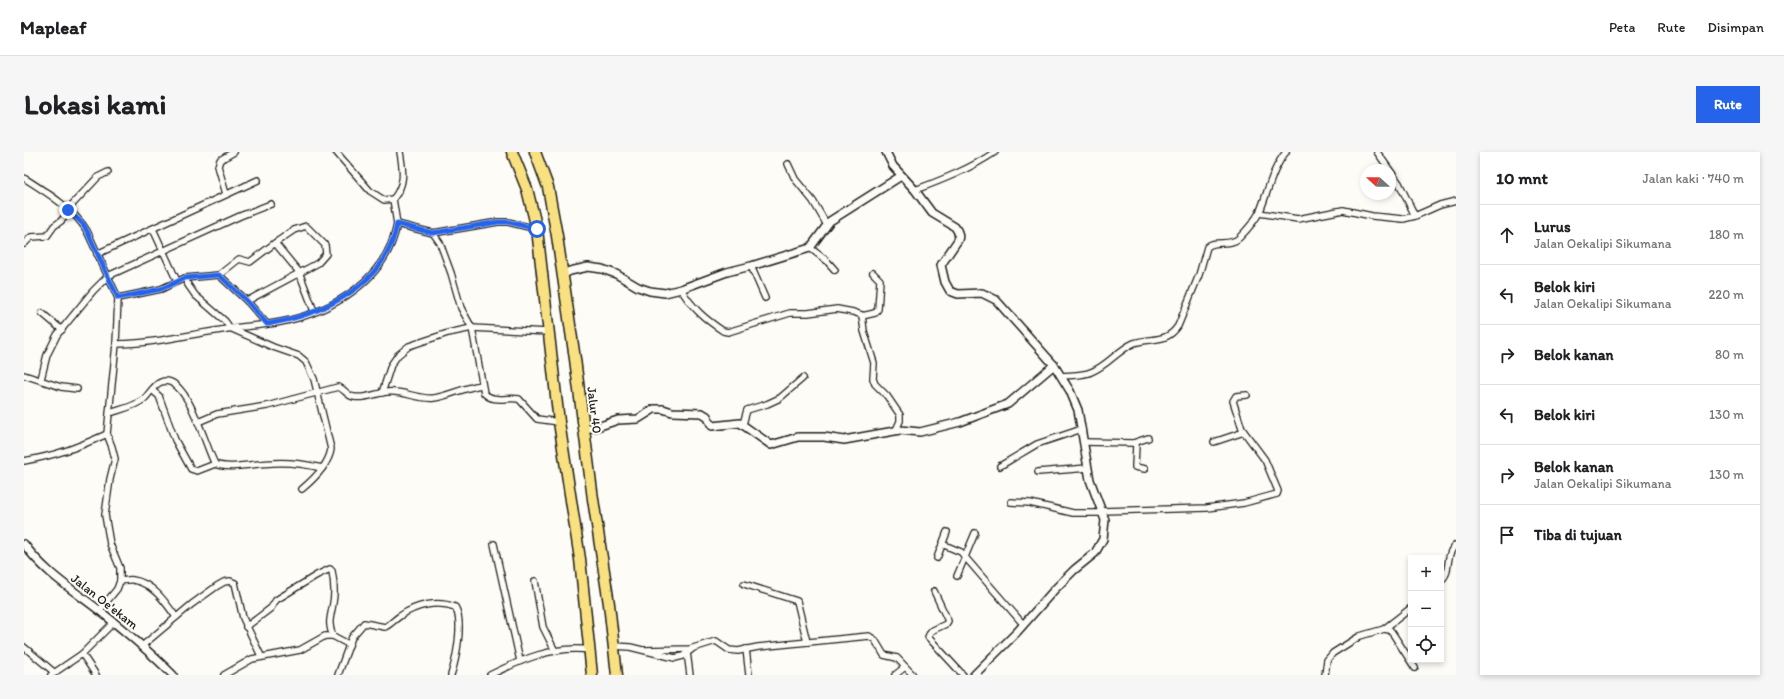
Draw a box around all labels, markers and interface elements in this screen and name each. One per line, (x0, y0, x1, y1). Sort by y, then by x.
text: Mapleaf (20, 16, 86, 39)
text: Peta (1609, 19, 1635, 36)
text: Rute (1657, 19, 1685, 36)
text: Disimpan (1707, 19, 1764, 36)
button: Rute (1696, 86, 1760, 123)
text: Lokasi kami (24, 87, 166, 121)
north arrow (1360, 164, 1396, 200)
text: 10 mnt (1496, 168, 1548, 188)
text: Jalan kaki · 740 m (1643, 171, 1744, 186)
route end (59, 201, 77, 219)
text: Lurus (1534, 218, 1571, 236)
route start (528, 220, 546, 238)
icon: ahead (1496, 224, 1518, 246)
text: 180 m (1709, 227, 1744, 242)
text: Jalan Oekalipi Sikumana (1534, 236, 1671, 251)
text: Belok kiri (1534, 278, 1595, 296)
icon: left (1496, 284, 1518, 306)
text: 220 m (1708, 287, 1744, 302)
text: Jalan Oekalipi Sikumana (1534, 296, 1671, 311)
icon: right (1496, 344, 1518, 366)
text: Belok kanan (1534, 346, 1614, 364)
text: 80 m (1715, 347, 1744, 362)
street label: Jalur 40 (584, 386, 605, 434)
icon: left (1496, 404, 1518, 426)
text: Belok kiri (1534, 406, 1595, 424)
text: 130 m (1709, 407, 1744, 422)
text: Belok kanan (1534, 458, 1614, 476)
icon: right (1496, 464, 1518, 486)
text: 130 m (1709, 467, 1744, 482)
text: Jalan Oekalipi Sikumana (1534, 476, 1671, 491)
icon: arrive (1496, 524, 1518, 546)
text: Tiba di tujuan (1534, 526, 1622, 544)
map controls (1408, 555, 1444, 663)
button: + (1408, 555, 1444, 591)
street label: Jalan Oe'ekam (68, 571, 141, 632)
button: − (1408, 591, 1444, 627)
button: locate (1408, 627, 1444, 663)

